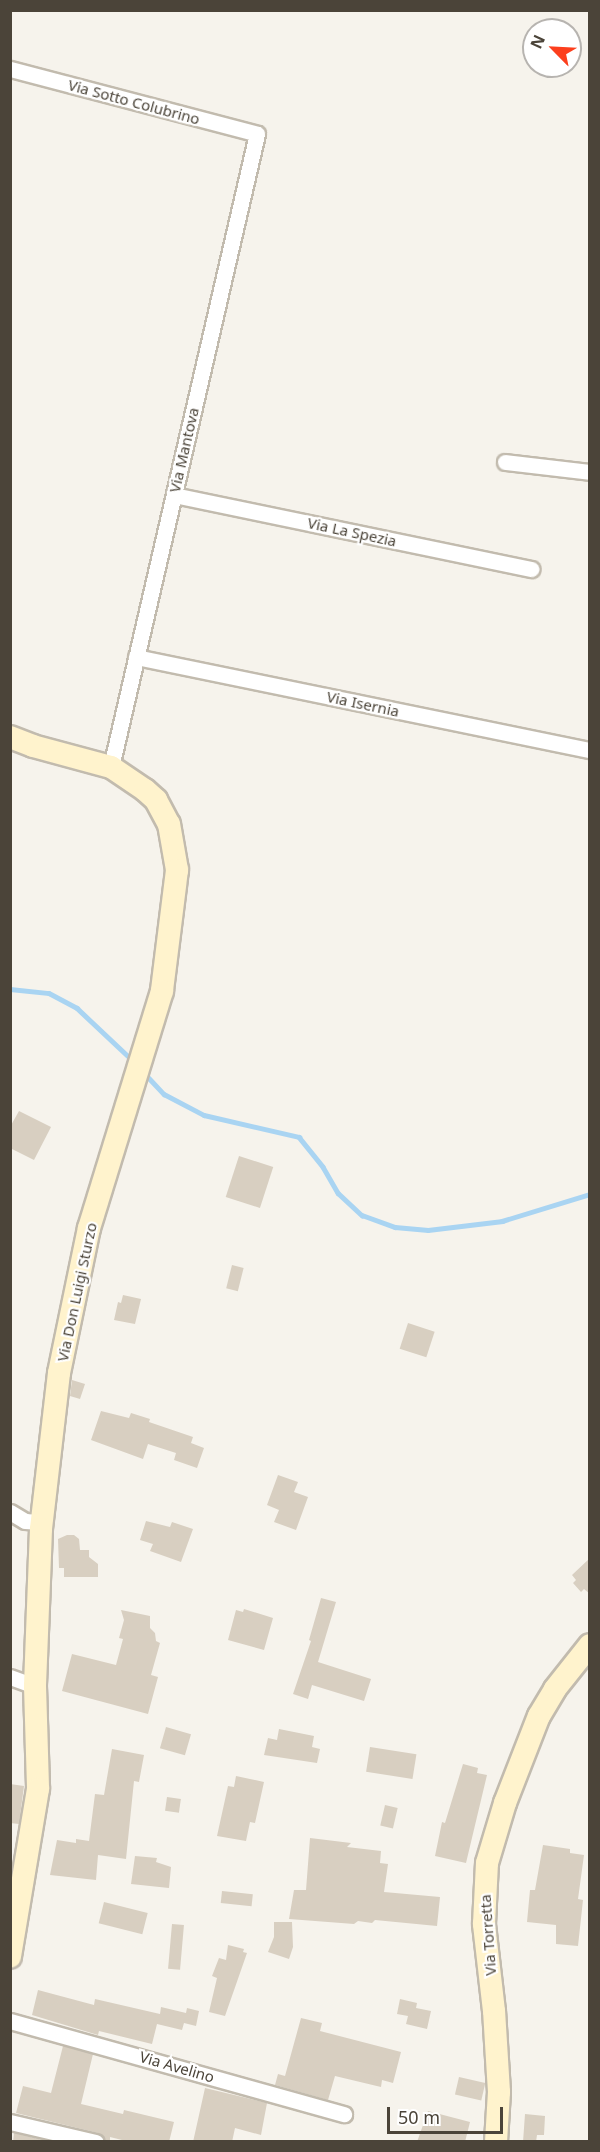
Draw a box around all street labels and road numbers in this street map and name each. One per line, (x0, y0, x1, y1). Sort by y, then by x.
street label: Via Sotto Colubrino (66, 76, 202, 128)
street label: Via Mantova (165, 406, 203, 494)
street label: Via La Spezia (306, 514, 398, 550)
street label: Via Isernia (325, 688, 401, 720)
street label: Via Don Luigi Sturzo (53, 1221, 101, 1363)
street label: Via Torretta (476, 1894, 500, 1976)
street label: Via Avelino (138, 2048, 216, 2086)

